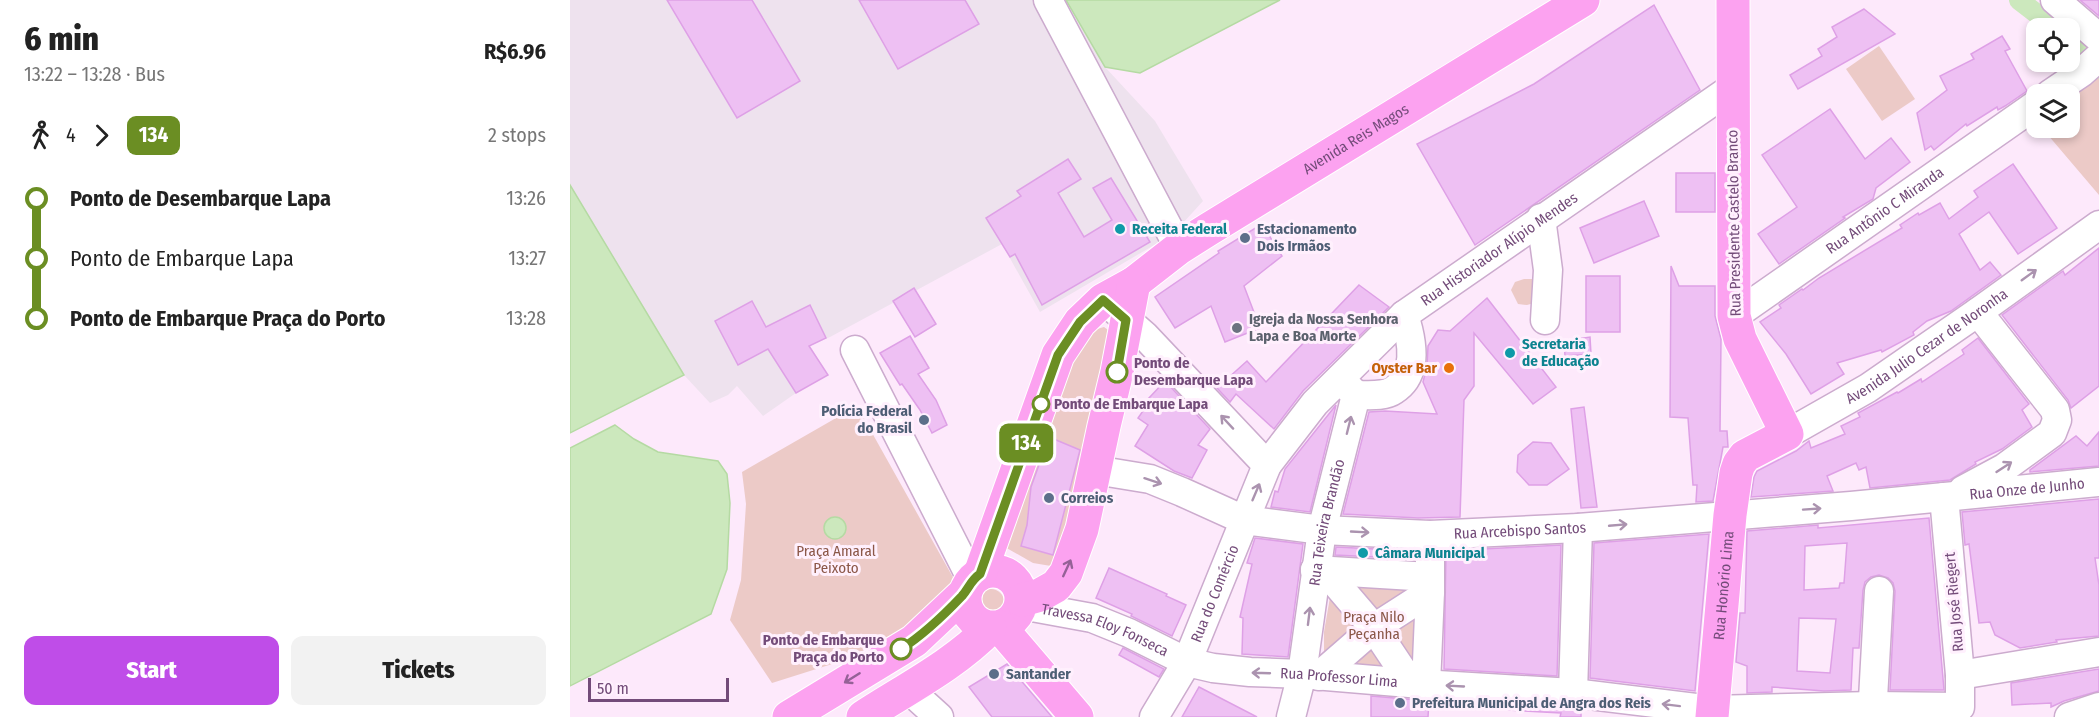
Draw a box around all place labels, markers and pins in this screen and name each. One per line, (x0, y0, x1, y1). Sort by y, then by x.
place label: Receita Federal (1132, 220, 1228, 238)
place label: Estacionamento Dois Irmãos (1257, 220, 1357, 255)
marker: Receita Federal (1113, 222, 1127, 236)
marker: Estacionamento Dois Irmãos (1238, 231, 1252, 245)
place label: Igreja da Nossa Senhora Lapa e Boa Morte (1249, 310, 1399, 345)
marker: Igreja da Nossa Senhora Lapa e Boa Morte (1230, 321, 1244, 335)
place label: Secretaria de Educação (1522, 335, 1599, 371)
marker: Secretaria de Educação (1503, 346, 1517, 360)
place label: Ponto de Desembarque Lapa (1134, 354, 1254, 389)
place label: Oyster Bar (1371, 359, 1437, 377)
marker: Ponto de Desembarque Lapa (1106, 361, 1128, 383)
marker: Oyster Bar (1442, 361, 1456, 375)
marker: Ponto de Embarque Lapa (1032, 395, 1050, 413)
place label: Ponto de Embarque Lapa (1054, 395, 1209, 413)
place label: Polícia Federal do Brasil (821, 402, 913, 437)
marker: Polícia Federal do Brasil (917, 413, 931, 427)
place label: Correios (1061, 489, 1114, 507)
marker: Correios (1042, 491, 1056, 505)
place label: Câmara Municipal (1375, 544, 1486, 562)
marker: Câmara Municipal (1356, 546, 1370, 560)
place label: Ponto de Embarque Praça do Porto (763, 631, 884, 667)
marker: Ponto de Embarque Praça do Porto (890, 638, 912, 660)
place label: Santander (1006, 665, 1071, 683)
marker: Santander (987, 667, 1001, 681)
place label: Prefeitura Municipal de Angra dos Reis (1412, 694, 1651, 712)
marker: Prefeitura Municipal de Angra dos Reis (1393, 696, 1407, 710)

